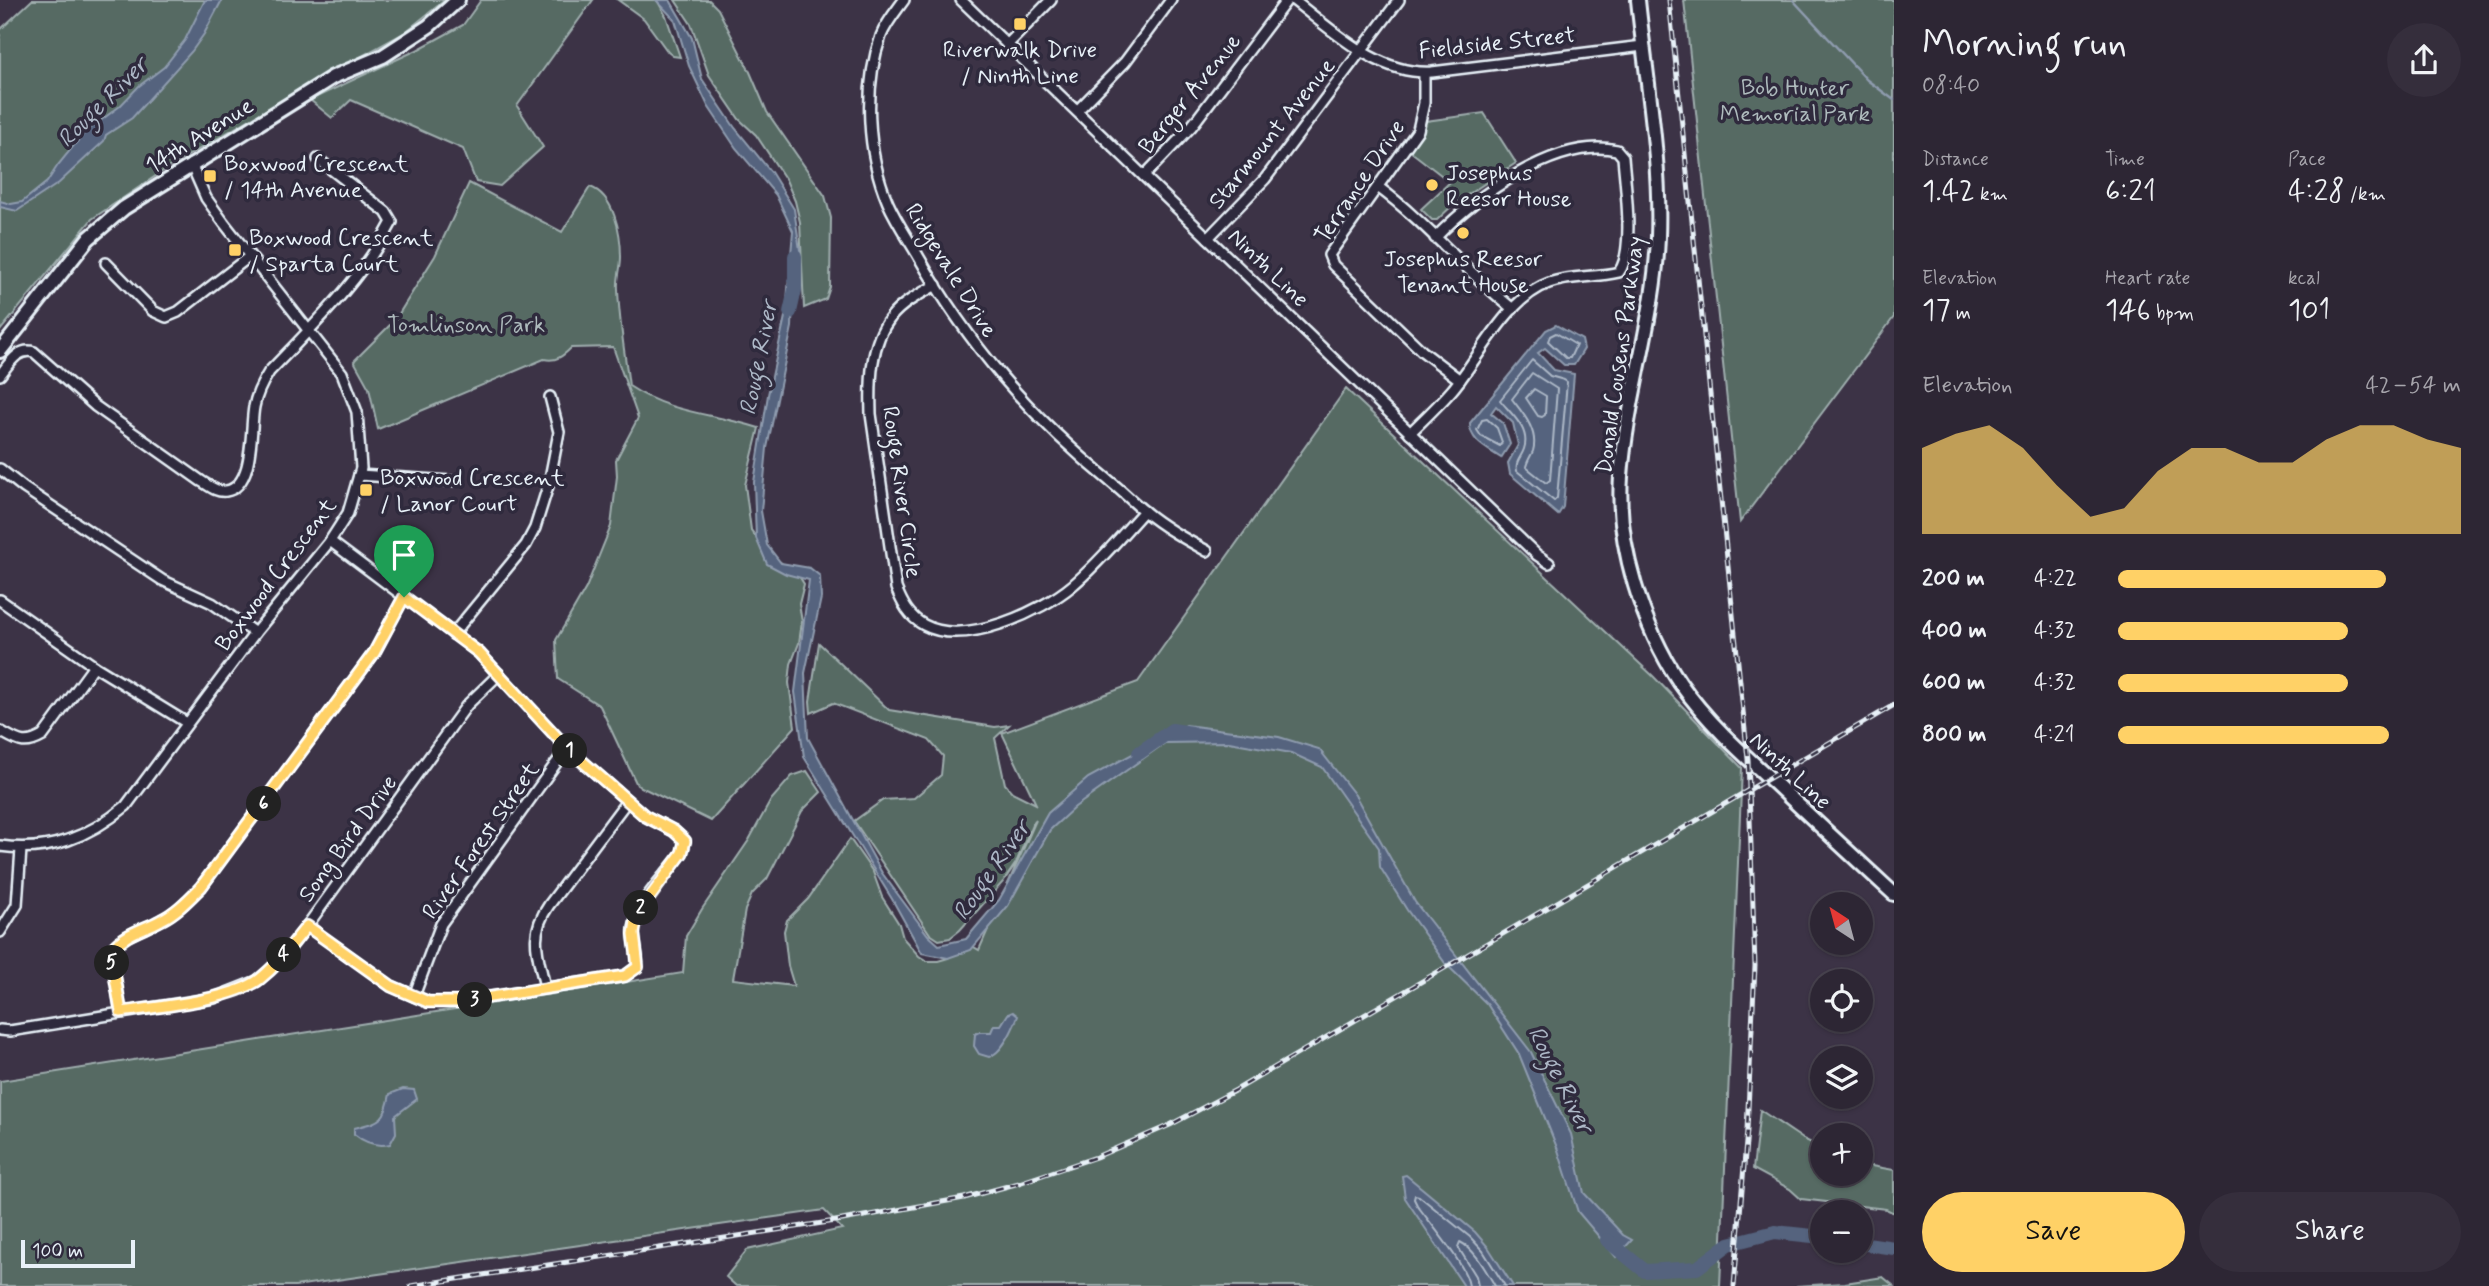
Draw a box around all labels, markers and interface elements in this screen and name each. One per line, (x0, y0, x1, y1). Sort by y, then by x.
marker: Riverwalk Drive / Ninth Line (1012, 16, 1028, 32)
text: Morning run (1922, 20, 2127, 69)
street label: Fieldside Street (1417, 21, 1577, 67)
button: share (2387, 23, 2461, 97)
street label: Berger Avenue (1133, 27, 1250, 162)
place label: Riverwalk Drive / Ninth Line (943, 36, 1097, 92)
water label: Rouge River (51, 49, 159, 157)
street label: Starmount Avenue (1202, 53, 1343, 216)
text: 08:40 (1922, 71, 1980, 101)
park label: Bob Hunter Memorial Park (1720, 74, 1870, 130)
street label: 14th Avenue (140, 92, 260, 182)
street label: Terrance Drive (1308, 114, 1413, 250)
text: Distance (1922, 147, 1989, 172)
text: Time (2105, 147, 2145, 172)
text: Pace (2288, 147, 2326, 172)
place label: Boxwood Crescent / 14th Avenue (224, 150, 409, 206)
place label: Josephus Reesor House (1446, 159, 1572, 215)
marker: Boxwood Crescent / 14th Avenue (202, 168, 218, 184)
text: 1.42 (1922, 172, 1975, 211)
text: 6:21 (2105, 172, 2156, 211)
text: 4:28 (2288, 172, 2345, 211)
marker: Josephus Reesor House (1424, 177, 1440, 193)
text: km (1975, 182, 2008, 207)
text: /km (2345, 182, 2386, 207)
street label: Ridgevale Drive (895, 198, 1004, 345)
street label: Ninth Line (1221, 222, 1315, 315)
place label: Boxwood Crescent / Sparta Court (249, 224, 434, 280)
marker: Josephus Reesor Tenant House (1455, 225, 1471, 241)
street label: Donald Cousens Parkway (1589, 234, 1653, 476)
marker: Boxwood Crescent / Sparta Court (227, 242, 243, 258)
place label: Josephus Reesor Tenant House (1384, 245, 1543, 301)
text: Elevation (1922, 266, 1997, 291)
text: Heart rate (2105, 266, 2190, 291)
text: kcal (2288, 266, 2320, 291)
text: 17 (1922, 291, 1951, 330)
text: 146 (2105, 291, 2151, 330)
text: 101 (2288, 291, 2330, 330)
water label: Rouge River (733, 296, 789, 418)
text: m (1951, 301, 1971, 326)
text: bpm (2151, 301, 2194, 326)
park label: Tomlinson Park (387, 311, 545, 341)
text: Elevation (1922, 371, 2013, 401)
text: 42–54 m (2365, 371, 2461, 401)
street label: Rouge River Circle (872, 404, 928, 581)
place label: Boxwood Crescent / Lanor Court (380, 464, 565, 520)
marker: Boxwood Crescent / Lanor Court (358, 482, 374, 498)
street label: Boxwood Crescent (209, 492, 344, 658)
pin (374, 525, 434, 597)
icon: arrive (385, 536, 423, 574)
text: 200 m (1922, 564, 1985, 594)
text: 4:22 (2034, 564, 2077, 594)
text: 400 m (1922, 616, 1987, 646)
text: 4:32 (2034, 616, 2076, 646)
text: 600 m (1922, 668, 1985, 698)
text: 4:32 (2034, 668, 2076, 698)
text: 800 m (1922, 720, 1986, 750)
text: 4:21 (2034, 720, 2075, 750)
street label: Ninth Line (1742, 726, 1837, 817)
pin: 1 (552, 734, 588, 768)
text: 1 (565, 738, 574, 763)
street label: River Forest Street (416, 756, 547, 926)
street label: Song Bird Drive (292, 769, 407, 910)
pin: 6 (246, 786, 282, 822)
text: 6 (259, 791, 268, 816)
water label: Rouge River (946, 812, 1042, 929)
pin: 2 (624, 890, 658, 926)
north arrow (1810, 892, 1872, 956)
map controls (1810, 892, 1873, 1263)
text: 2 (636, 895, 645, 920)
pin: 4 (266, 937, 302, 972)
text: 4 (278, 942, 289, 967)
pin: 5 (94, 946, 130, 981)
text: 5 (106, 950, 117, 975)
button: locate (1810, 969, 1873, 1032)
pin: 3 (458, 982, 492, 1018)
text: 3 (470, 987, 479, 1012)
water label: Rouge River (1517, 1021, 1601, 1142)
button: layers (1810, 1046, 1873, 1109)
button: + (1810, 1123, 1873, 1186)
button: Save (1922, 1192, 2185, 1272)
button: Share (2199, 1192, 2461, 1272)
button: − (1810, 1200, 1873, 1263)
scale bar (21, 1237, 135, 1269)
text: 100 m (32, 1239, 83, 1264)

